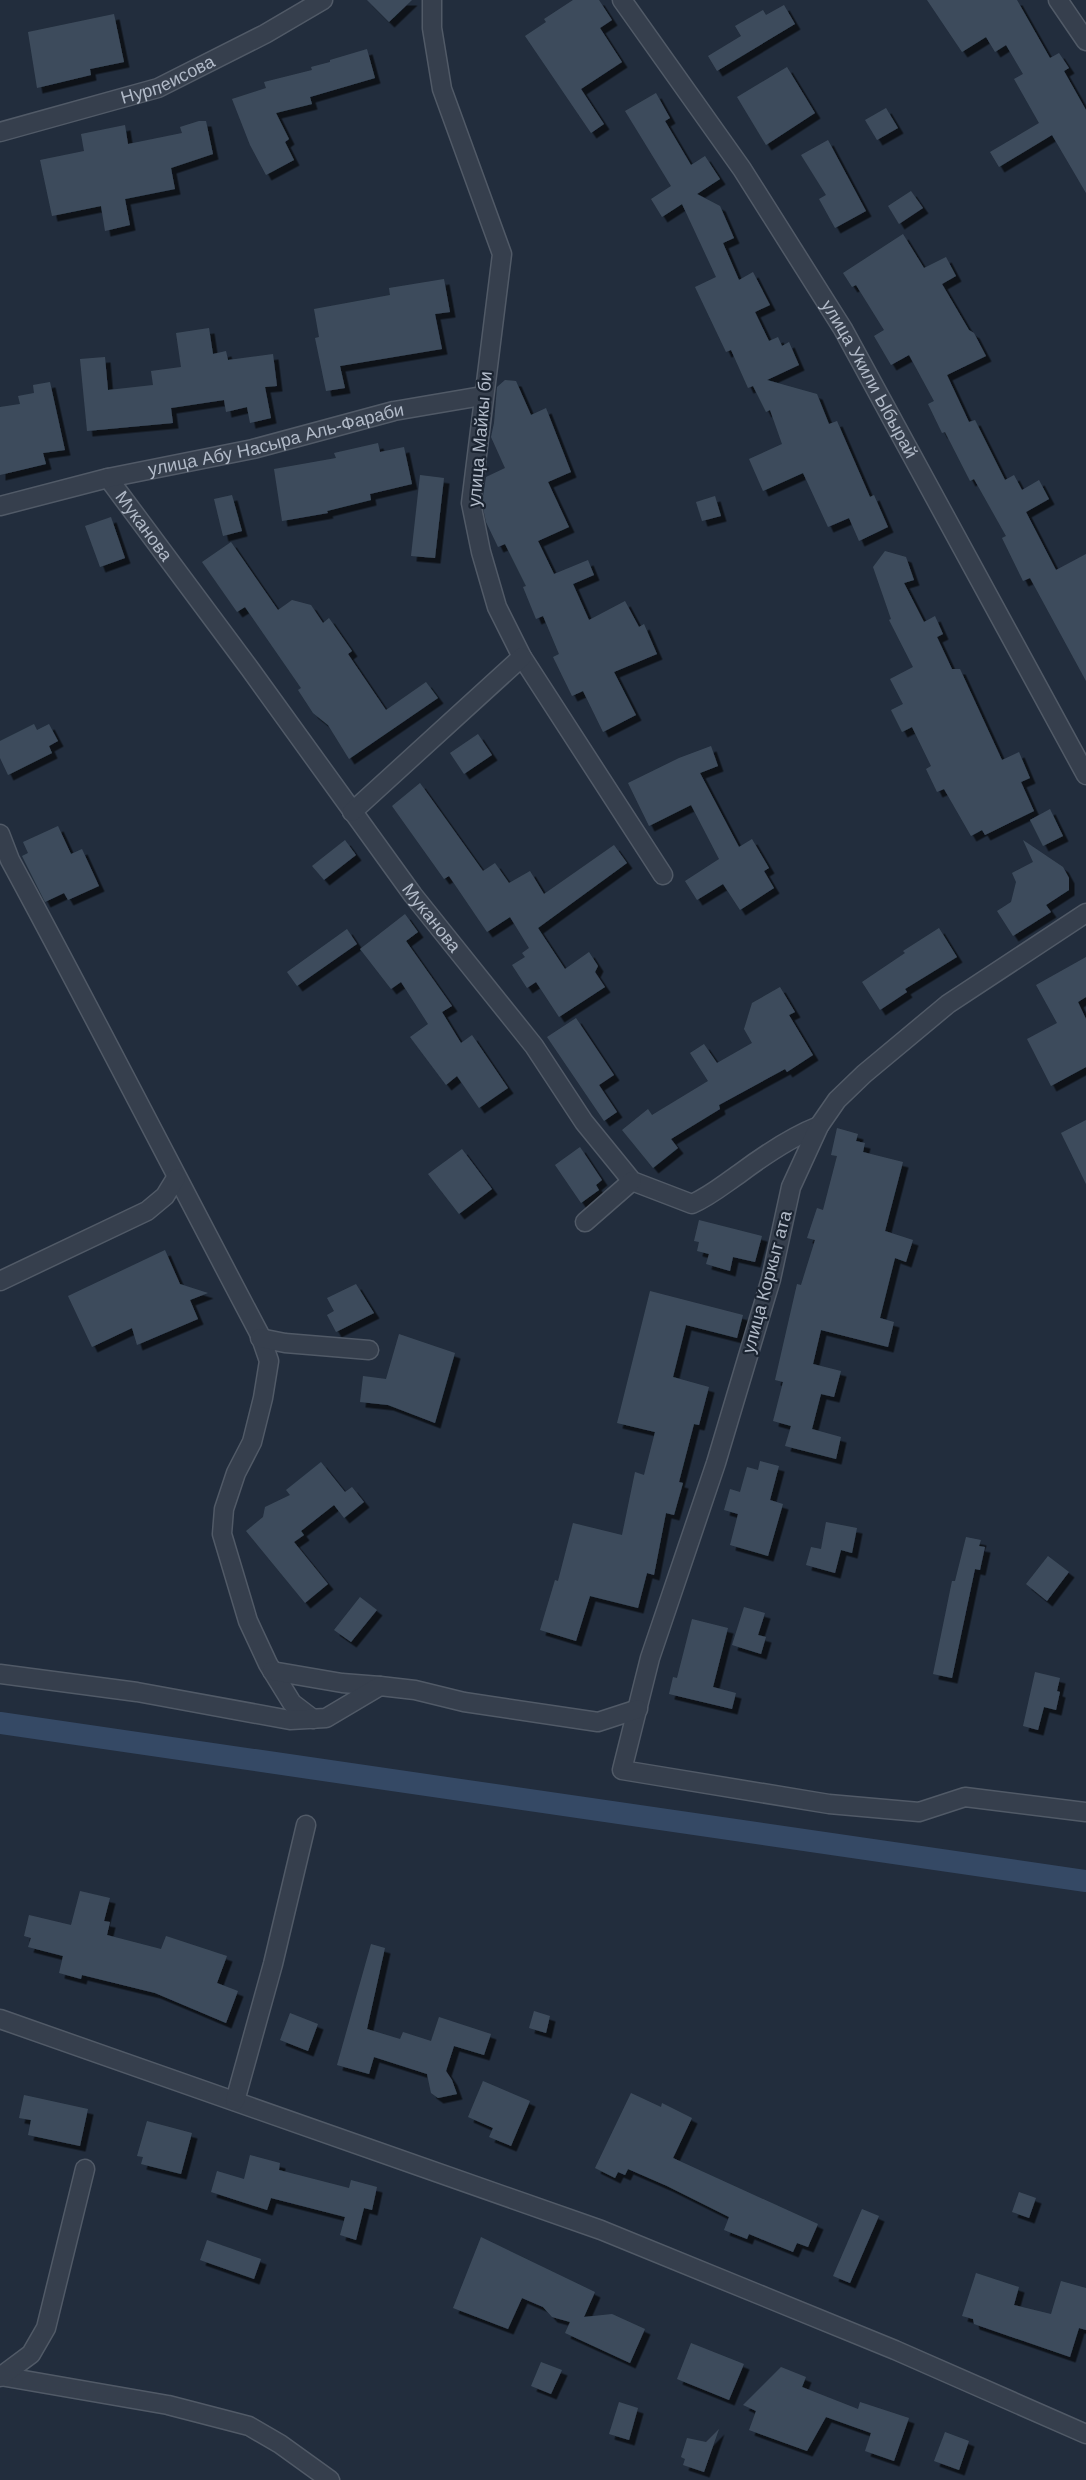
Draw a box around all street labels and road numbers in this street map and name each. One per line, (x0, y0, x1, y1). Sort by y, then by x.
street label: Нурпеисова (119, 51, 219, 108)
street label: улица Укили Ыбырай (817, 296, 921, 462)
street label: улица Майкы би (464, 370, 496, 508)
street label: улица Абу Насыра Аль-Фараби (146, 399, 405, 480)
street label: Муканова (111, 487, 177, 566)
street label: Муканова (398, 880, 465, 957)
street label: улица Коркыт ата (738, 1208, 796, 1355)

